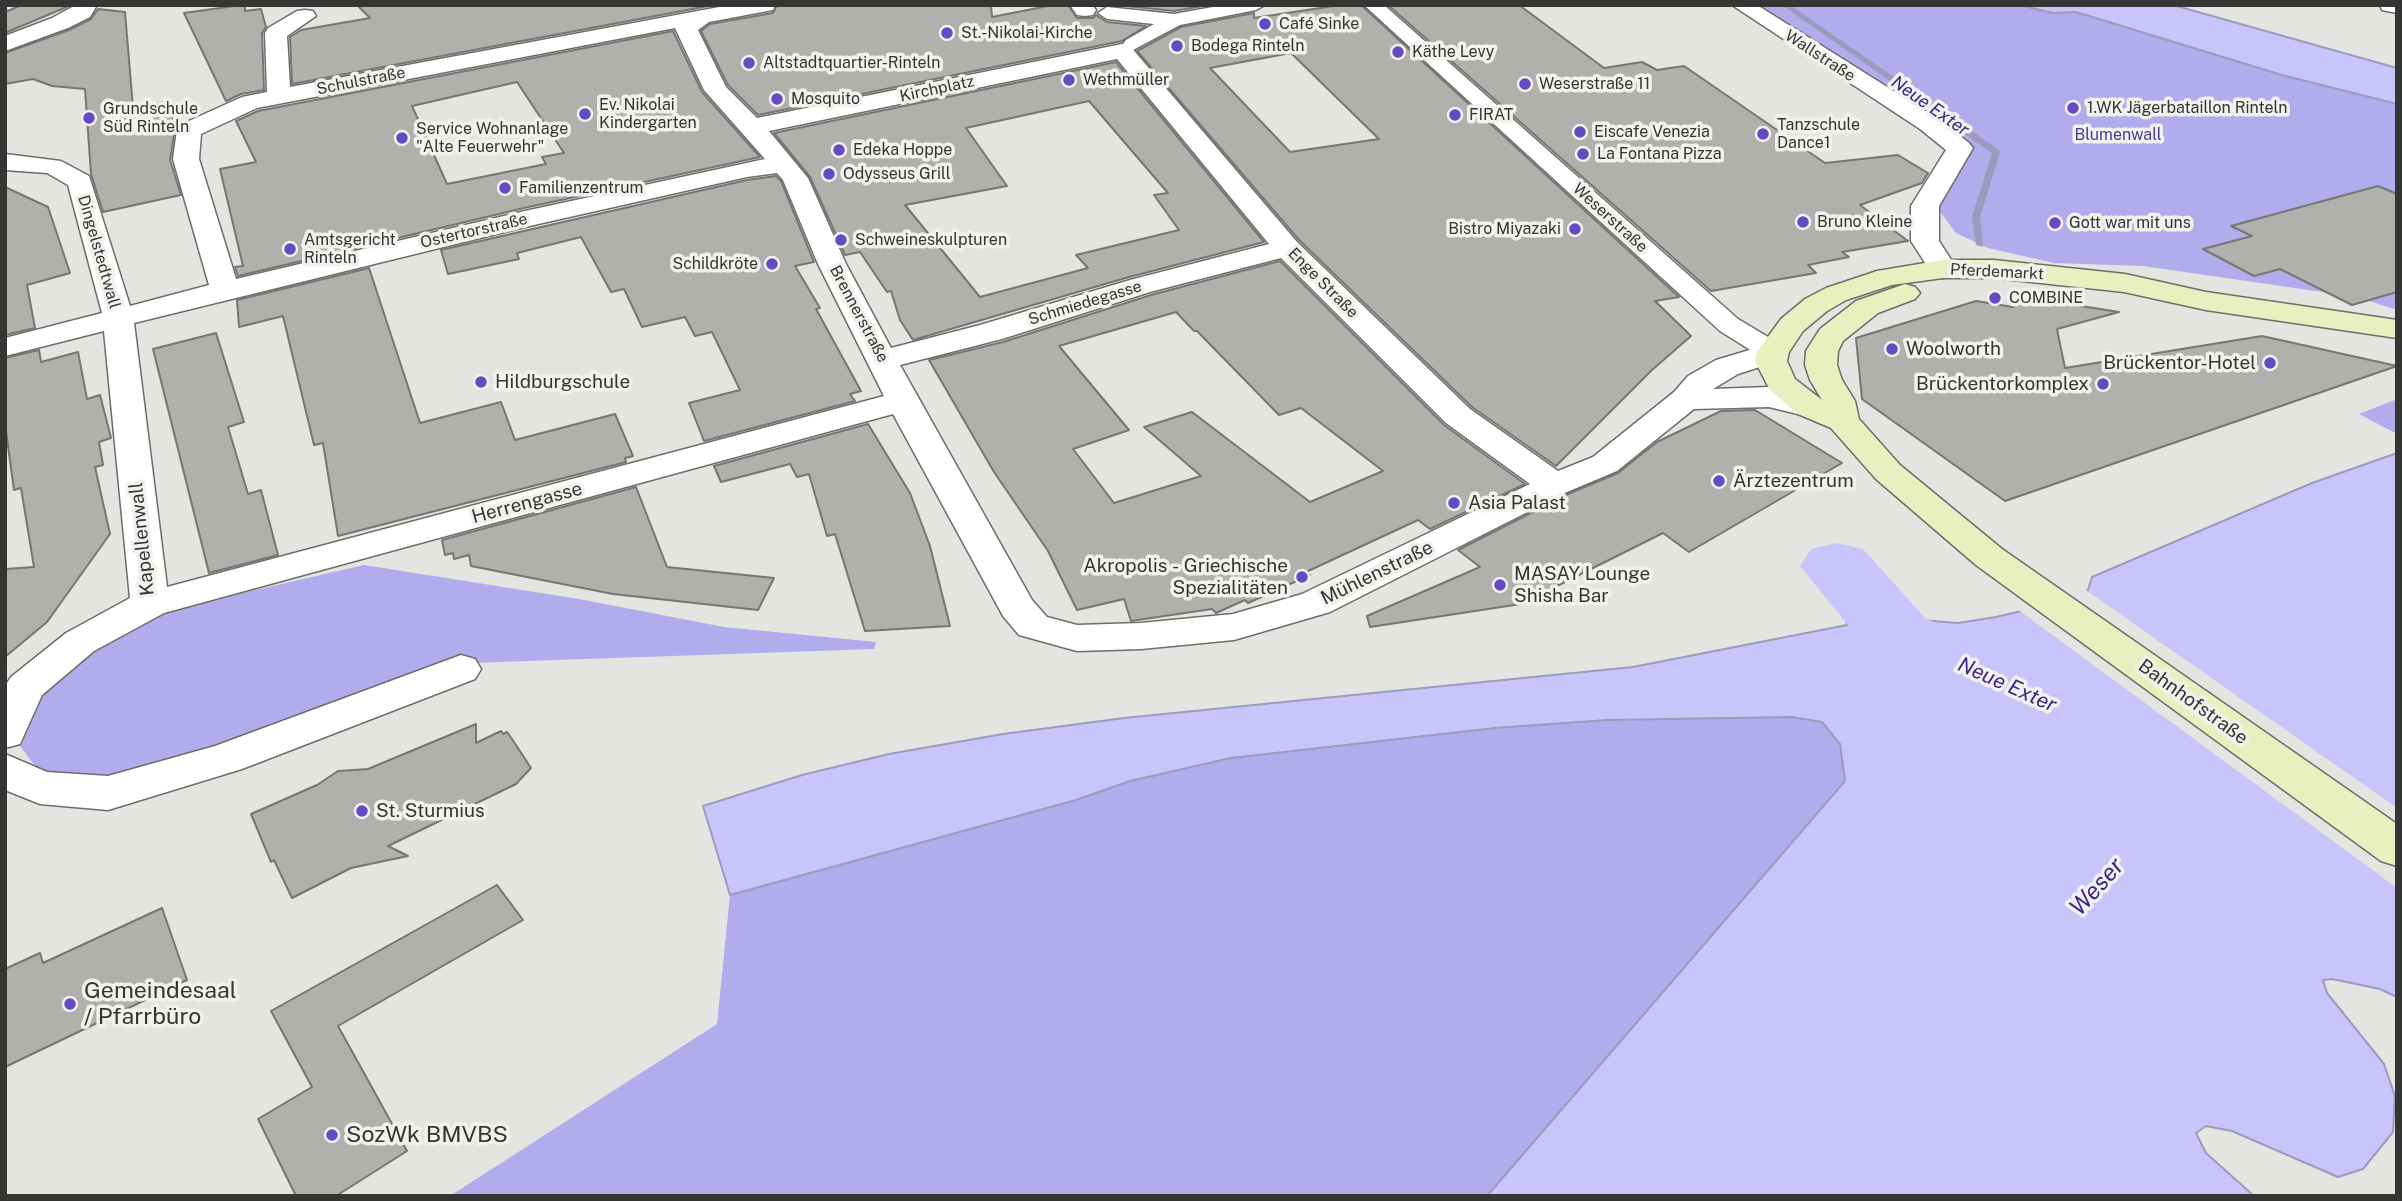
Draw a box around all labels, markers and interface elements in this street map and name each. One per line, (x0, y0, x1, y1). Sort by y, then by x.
place label: Café Sinke (1279, 14, 1359, 34)
marker: Café Sinke (1257, 16, 1273, 32)
place label: St.-Nikolai-Kirche (961, 23, 1093, 43)
marker: St.-Nikolai-Kirche (939, 25, 955, 41)
street label: Wallstraße (1781, 26, 1859, 86)
place label: Bodega Rinteln (1191, 36, 1305, 56)
marker: Bodega Rinteln (1169, 38, 1185, 54)
place label: Käthe Levy (1412, 42, 1494, 62)
marker: Käthe Levy (1390, 44, 1406, 60)
place label: Altstadtquartier-Rinteln (763, 53, 940, 73)
marker: Altstadtquartier-Rinteln (741, 55, 757, 71)
street label: Schulstraße (315, 63, 407, 99)
place label: Wethmüller (1083, 70, 1169, 90)
water label: Neue Exter (1887, 71, 1973, 141)
street label: Kirchplatz (898, 72, 976, 106)
marker: Wethmüller (1061, 72, 1077, 88)
place label: Weserstraße 11 (1539, 74, 1650, 94)
marker: Weserstraße 11 (1517, 76, 1533, 92)
place label: Mosquito (791, 89, 860, 109)
marker: Mosquito (769, 91, 785, 107)
place label: Ev. Nikolai Kindergarten (599, 95, 697, 133)
place label: 1.WK Jägerbataillon Rinteln (2087, 98, 2287, 118)
place label: Grundschule Süd Rinteln (103, 99, 198, 137)
marker: 1.WK Jägerbataillon Rinteln (2065, 100, 2081, 116)
place label: FIRAT (1469, 105, 1513, 125)
marker: Ev. Nikolai Kindergarten (577, 106, 593, 122)
marker: FIRAT (1447, 107, 1463, 123)
marker: Grundschule Süd Rinteln (81, 110, 97, 126)
place label: Tanzschule Dance1 (1777, 115, 1860, 153)
place label: Service Wohnanlage "Alte Feuerwehr" (416, 119, 568, 157)
place label: Eiscafe Venezia (1594, 122, 1710, 142)
marker: Eiscafe Venezia (1572, 124, 1588, 140)
park label: Blumenwall (2074, 125, 2162, 145)
marker: Tanzschule Dance1 (1755, 126, 1771, 142)
marker: Service Wohnanlage "Alte Feuerwehr" (394, 130, 410, 146)
place label: Edeka Hoppe (853, 140, 952, 160)
marker: Edeka Hoppe (831, 142, 847, 158)
place label: La Fontana Pizza (1597, 144, 1721, 164)
marker: La Fontana Pizza (1575, 146, 1591, 162)
place label: Odysseus Grill (843, 164, 951, 184)
marker: Odysseus Grill (821, 166, 837, 182)
place label: Familienzentrum (519, 178, 643, 198)
street label: Weserstraße (1569, 179, 1651, 257)
marker: Familienzentrum (497, 180, 513, 196)
street label: Dingelstedtwall (74, 193, 124, 311)
street label: Ostertorstraße (419, 209, 529, 253)
place label: Bruno Kleine (1817, 212, 1912, 232)
place label: Gott war mit uns (2069, 213, 2191, 233)
marker: Bruno Kleine (1795, 214, 1811, 230)
marker: Gott war mit uns (2047, 215, 2063, 231)
place label: Bistro Miyazaki (1448, 219, 1561, 239)
marker: Bistro Miyazaki (1567, 221, 1583, 237)
place label: Amtsgericht Rinteln (304, 230, 396, 268)
place label: Schweineskulpturen (855, 230, 1007, 250)
marker: Schweineskulpturen (833, 232, 849, 248)
marker: Amtsgericht Rinteln (282, 241, 298, 257)
street label: Enge Straße (1284, 244, 1362, 322)
place label: Schildkröte (672, 254, 758, 274)
marker: Schildkröte (764, 256, 780, 272)
street label: Pferdemarkt (1949, 260, 2045, 284)
street label: Brennerstraße (825, 262, 893, 366)
street label: Schmiedegasse (1026, 277, 1144, 329)
place label: COMBINE (2009, 288, 2083, 308)
marker: COMBINE (1987, 290, 2003, 306)
place label: Woolworth (1906, 338, 2001, 360)
marker: Woolworth (1884, 341, 1900, 357)
place label: Brückentor-Hotel (2103, 352, 2256, 374)
marker: Brückentor-Hotel (2262, 355, 2278, 371)
place label: Hildburgschule (495, 371, 630, 393)
place label: Brückentorkomplex (1916, 373, 2089, 395)
marker: Hildburgschule (473, 374, 489, 390)
marker: Brückentorkomplex (2095, 376, 2111, 392)
place label: Ärztezentrum (1733, 470, 1854, 492)
marker: Ärztezentrum (1711, 473, 1727, 489)
street label: Herrengasse (469, 477, 585, 529)
street label: Kapellenwall (125, 481, 159, 597)
place label: Asia Palast (1468, 492, 1566, 514)
marker: Asia Palast (1446, 495, 1462, 511)
street label: Mühlenstraße (1317, 536, 1437, 610)
place label: Akropolis - Griechische Spezialitäten (1083, 555, 1288, 599)
place label: MASAY Lounge Shisha Bar (1514, 563, 1650, 607)
marker: Akropolis - Griechische Spezialitäten (1294, 569, 1310, 585)
marker: MASAY Lounge Shisha Bar (1492, 577, 1508, 593)
water label: Neue Exter (1954, 652, 2060, 718)
street label: Bahnhofstraße (2134, 655, 2252, 749)
place label: St. Sturmius (376, 800, 485, 822)
marker: St. Sturmius (354, 803, 370, 819)
water label: Weser (2064, 852, 2130, 922)
place label: Gemeindesaal / Pfarrbüro (84, 977, 237, 1031)
marker: Gemeindesaal / Pfarrbüro (62, 996, 78, 1012)
place label: SozWk BMVBS (346, 1121, 508, 1149)
marker: SozWk BMVBS (324, 1127, 340, 1143)

